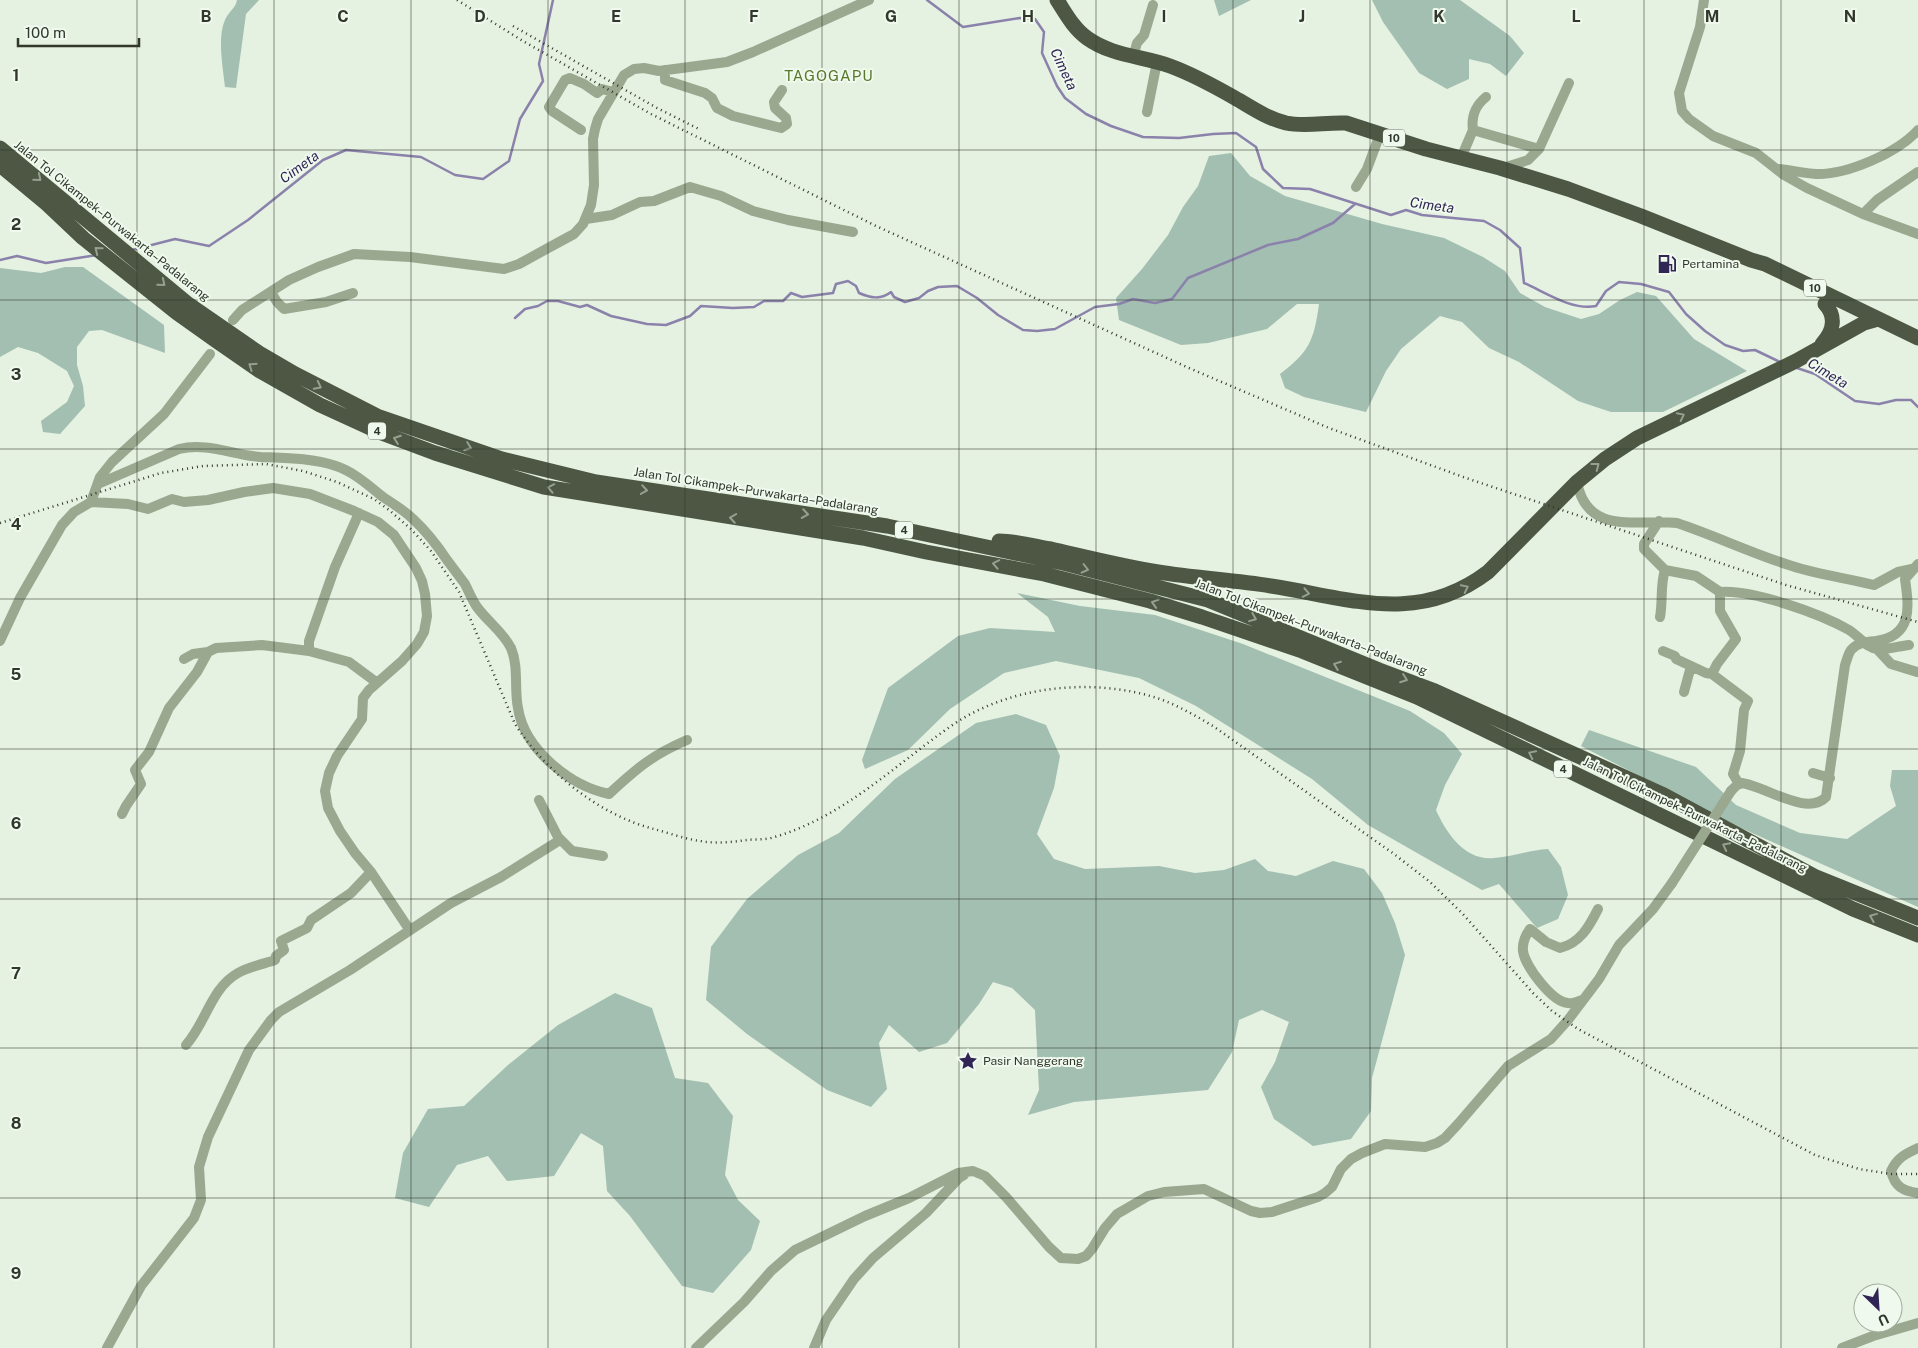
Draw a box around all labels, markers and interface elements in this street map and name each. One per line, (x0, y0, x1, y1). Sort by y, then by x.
text: B (201, 7, 212, 26)
text: C (337, 7, 349, 26)
text: D (474, 7, 486, 26)
text: E (611, 7, 621, 26)
text: F (749, 7, 759, 26)
text: G (885, 7, 897, 26)
text: H (1022, 7, 1034, 26)
text: I (1162, 7, 1166, 26)
text: J (1299, 7, 1305, 26)
text: K (1433, 7, 1445, 26)
text: L (1571, 7, 1581, 26)
text: M (1705, 7, 1719, 26)
text: N (1844, 7, 1856, 26)
scale bar (18, 15, 139, 47)
text: 100 m (25, 24, 66, 41)
water label: Cimeta (1047, 45, 1081, 93)
text: 1 (13, 66, 19, 85)
district label: TAGOGAPU (784, 67, 874, 84)
road number: 10 (1383, 130, 1405, 146)
street label: Jalan Tol Cikampek–Purwakarta–Padalarang (11, 138, 213, 304)
water label: Cimeta (276, 147, 322, 187)
one-way arrow (32, 173, 41, 181)
water label: Cimeta (1409, 194, 1455, 216)
text: 2 (11, 215, 21, 234)
one-way arrow (95, 247, 104, 255)
fuel station icon: Pertamina (1656, 253, 1678, 275)
place label: Pertamina (1682, 257, 1739, 271)
one-way arrow (156, 278, 165, 286)
road number: 10 (1804, 280, 1826, 296)
water label: Cimeta (1805, 355, 1851, 391)
one-way arrow (248, 363, 258, 372)
text: 3 (11, 365, 21, 384)
one-way arrow (313, 379, 322, 390)
one-way arrow (1676, 412, 1685, 423)
road number: 4 (368, 422, 386, 440)
one-way arrow (393, 435, 401, 445)
one-way arrow (463, 441, 472, 451)
one-way arrow (1590, 463, 1600, 472)
street label: Jalan Tol Cikampek–Purwakarta–Padalarang (633, 465, 879, 517)
one-way arrow (547, 484, 556, 494)
one-way arrow (640, 484, 649, 494)
one-way arrow (801, 508, 809, 519)
one-way arrow (729, 514, 737, 524)
text: 4 (11, 515, 22, 534)
road number: 4 (895, 522, 913, 538)
one-way arrow (992, 560, 1001, 570)
one-way arrow (1080, 563, 1089, 574)
street label: Jalan Tol Cikampek–Purwakarta–Padalarang (1193, 576, 1429, 678)
one-way arrow (1459, 584, 1468, 594)
one-way arrow (1301, 587, 1310, 597)
one-way arrow (1152, 598, 1160, 608)
one-way arrow (1248, 612, 1257, 623)
one-way arrow (1333, 661, 1342, 671)
text: 5 (11, 665, 22, 684)
one-way arrow (1399, 673, 1408, 683)
one-way arrow (1528, 749, 1537, 760)
street label: Jalan Tol Cikampek–Purwakarta–Padalarang (1581, 754, 1809, 876)
road number: 4 (1554, 761, 1572, 778)
text: 6 (11, 814, 21, 833)
one-way arrow (1723, 842, 1732, 852)
one-way arrow (1869, 912, 1878, 923)
text: 7 (11, 964, 21, 983)
place icon: Pasir Nanggerang (957, 1050, 979, 1072)
place label: Pasir Nanggerang (983, 1054, 1083, 1068)
text: 8 (11, 1114, 22, 1133)
text: 9 (11, 1264, 21, 1283)
north arrow (1853, 1283, 1903, 1333)
text: U (1876, 1310, 1891, 1329)

